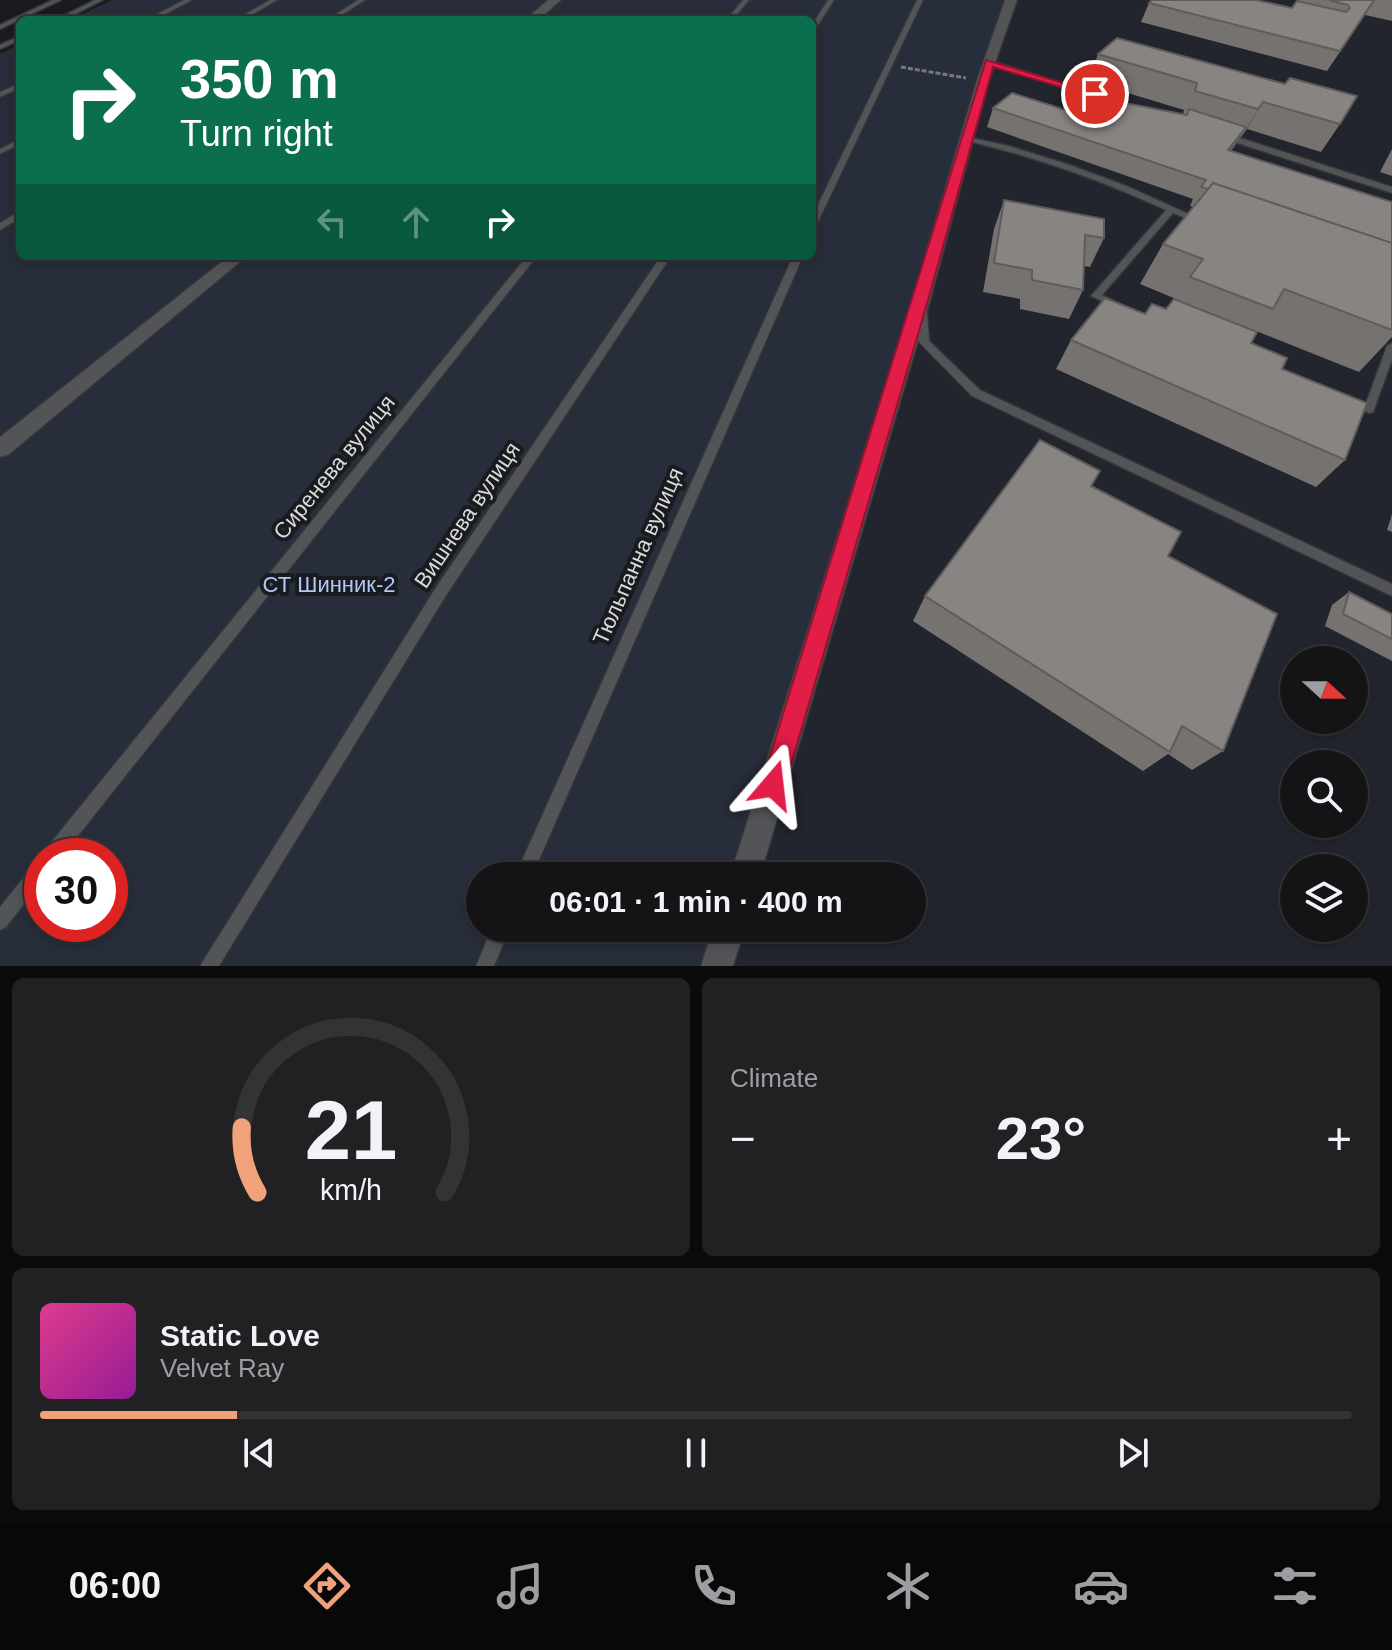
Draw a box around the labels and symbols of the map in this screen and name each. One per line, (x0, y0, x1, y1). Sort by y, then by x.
pin (1061, 60, 1129, 128)
street label: Сиренева вулиця (268, 390, 400, 544)
street label: Вишнева вулиця (409, 437, 525, 593)
street label: Тюльпанна вулиця (588, 464, 688, 648)
park label: СТ Шинник-2 (263, 572, 395, 597)
north arrow (1280, 646, 1368, 734)
position arrow (731, 743, 815, 827)
speed limit sign: 30 (24, 838, 128, 942)

